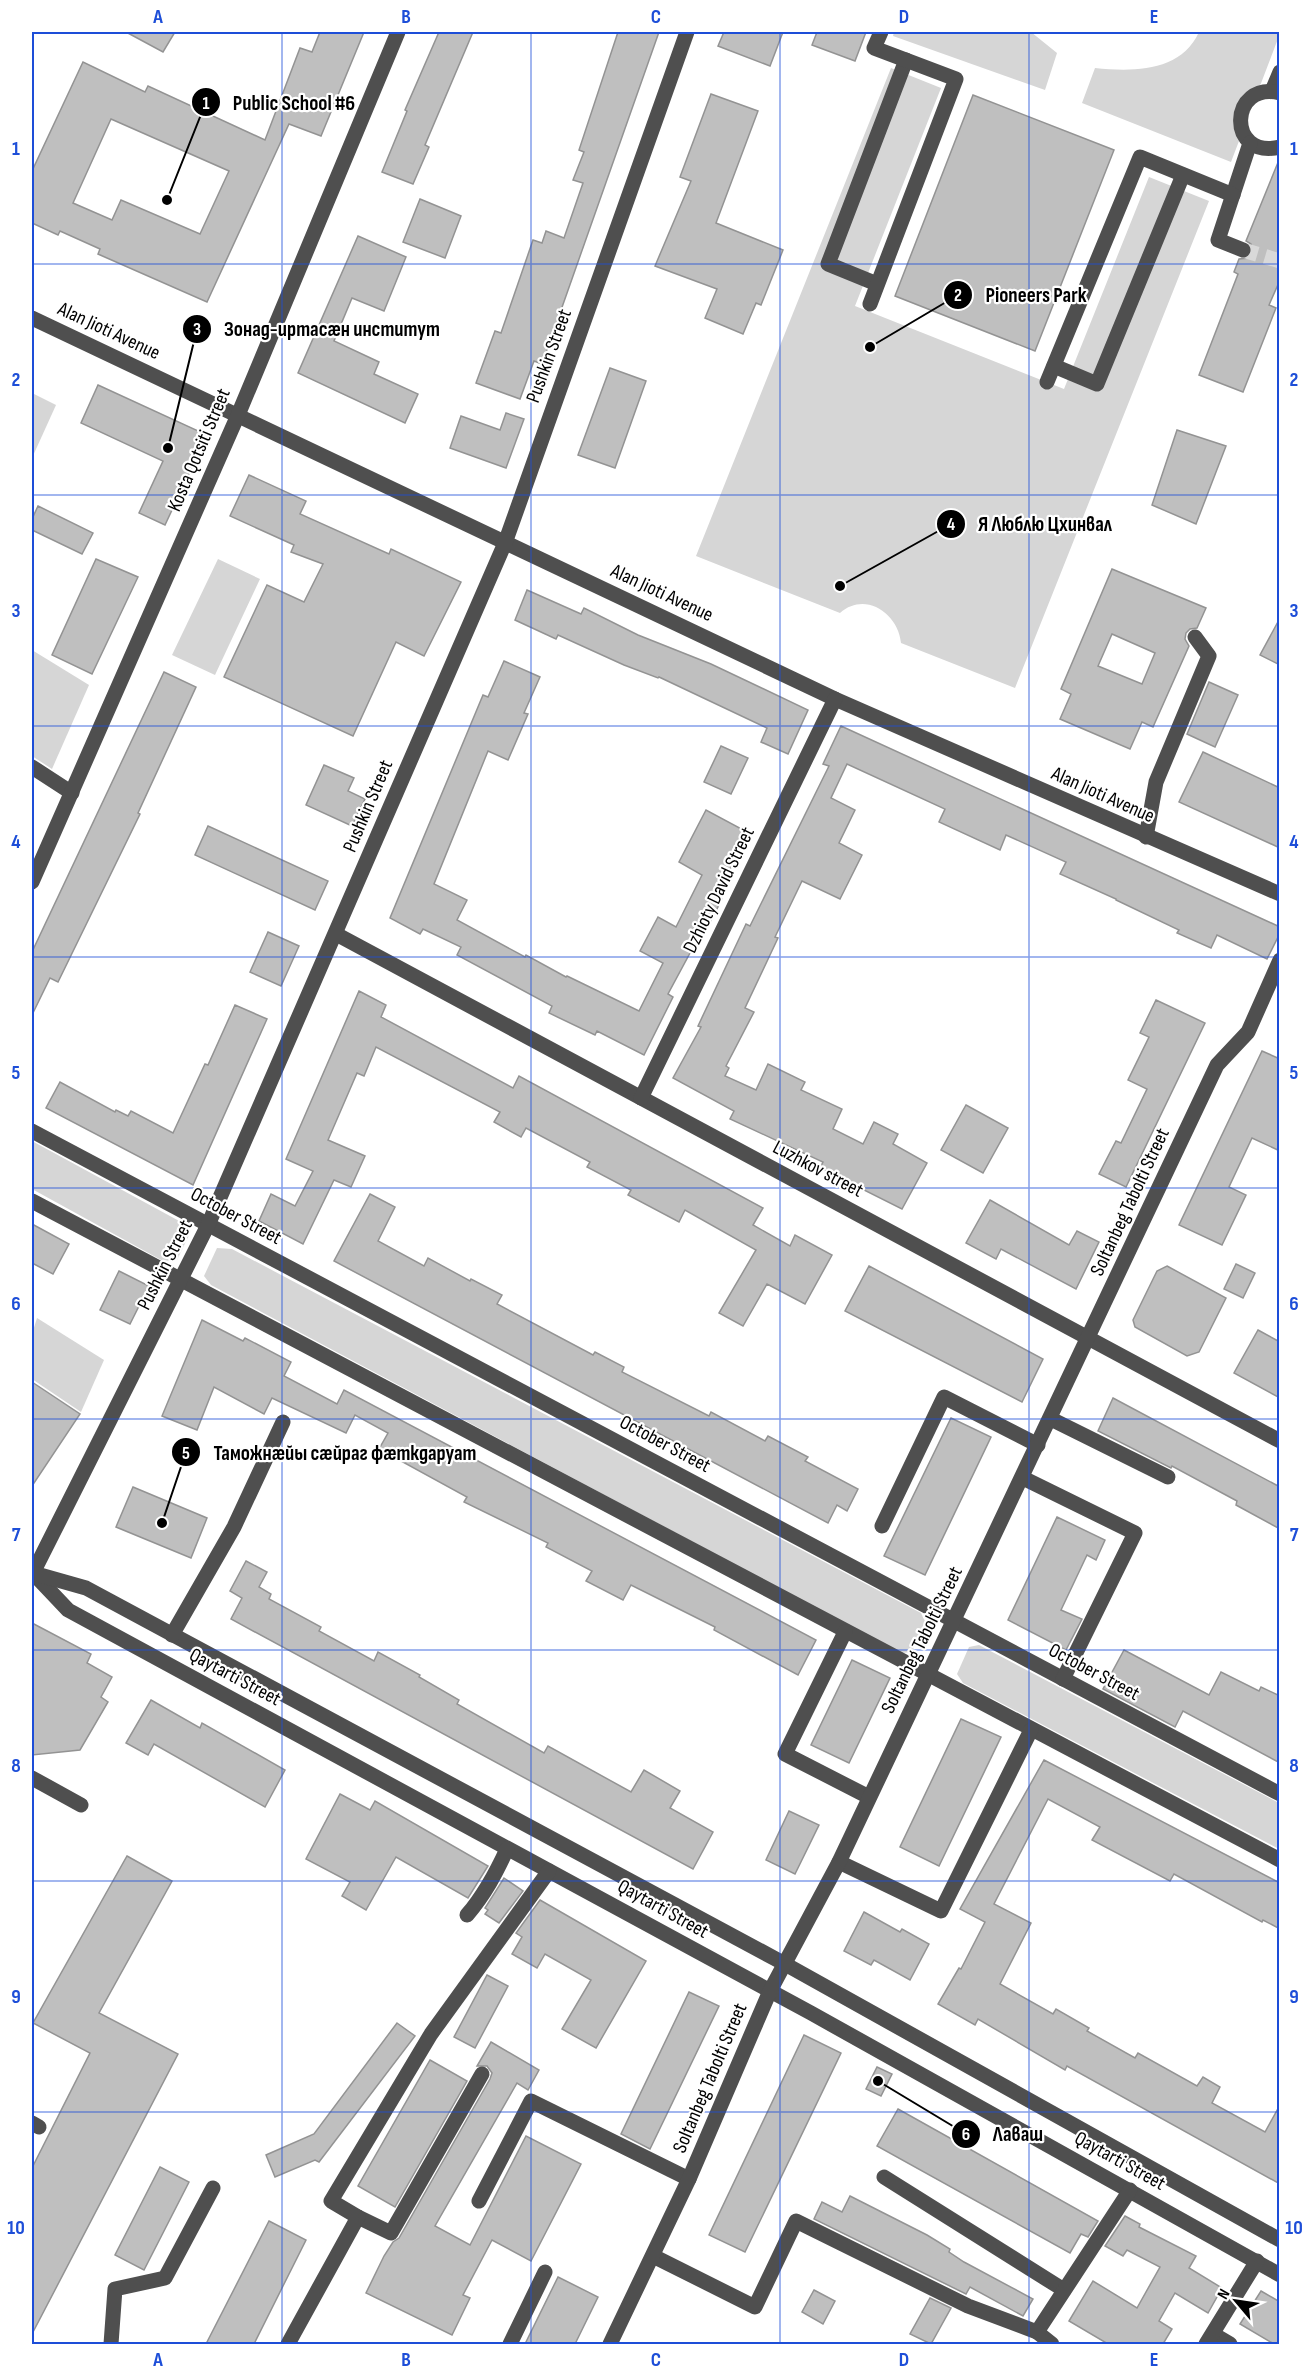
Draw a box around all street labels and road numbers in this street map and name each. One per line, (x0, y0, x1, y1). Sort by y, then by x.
street label: Alan Jioti Avenue (53, 296, 164, 365)
street label: Pushkin Street (521, 306, 577, 406)
street label: Kosta Qotsiti Street (162, 385, 236, 515)
street label: Alan Jioti Avenue (606, 558, 717, 627)
street label: Pushkin Street (338, 756, 398, 856)
street label: Alan Jioti Avenue (1047, 761, 1158, 828)
street label: Dzhioty David Street (678, 823, 760, 957)
street label: Soltanbeg Tabolti Street (1085, 1124, 1175, 1280)
street label: Luzhkov street (769, 1135, 867, 1203)
street label: October Street (186, 1182, 286, 1250)
street label: Pushkin Street (132, 1216, 198, 1314)
street label: October Street (615, 1410, 715, 1478)
street label: Soltanbeg Tabolti Street (876, 1563, 968, 1717)
street label: October Street (1044, 1638, 1144, 1706)
street label: Qaytarti Street (185, 1643, 285, 1711)
street label: Qaytarti Street (613, 1874, 713, 1944)
street label: Soltanbeg Tabolti Street (668, 1999, 752, 2157)
street label: Qaytarti Street (1070, 2126, 1170, 2196)

